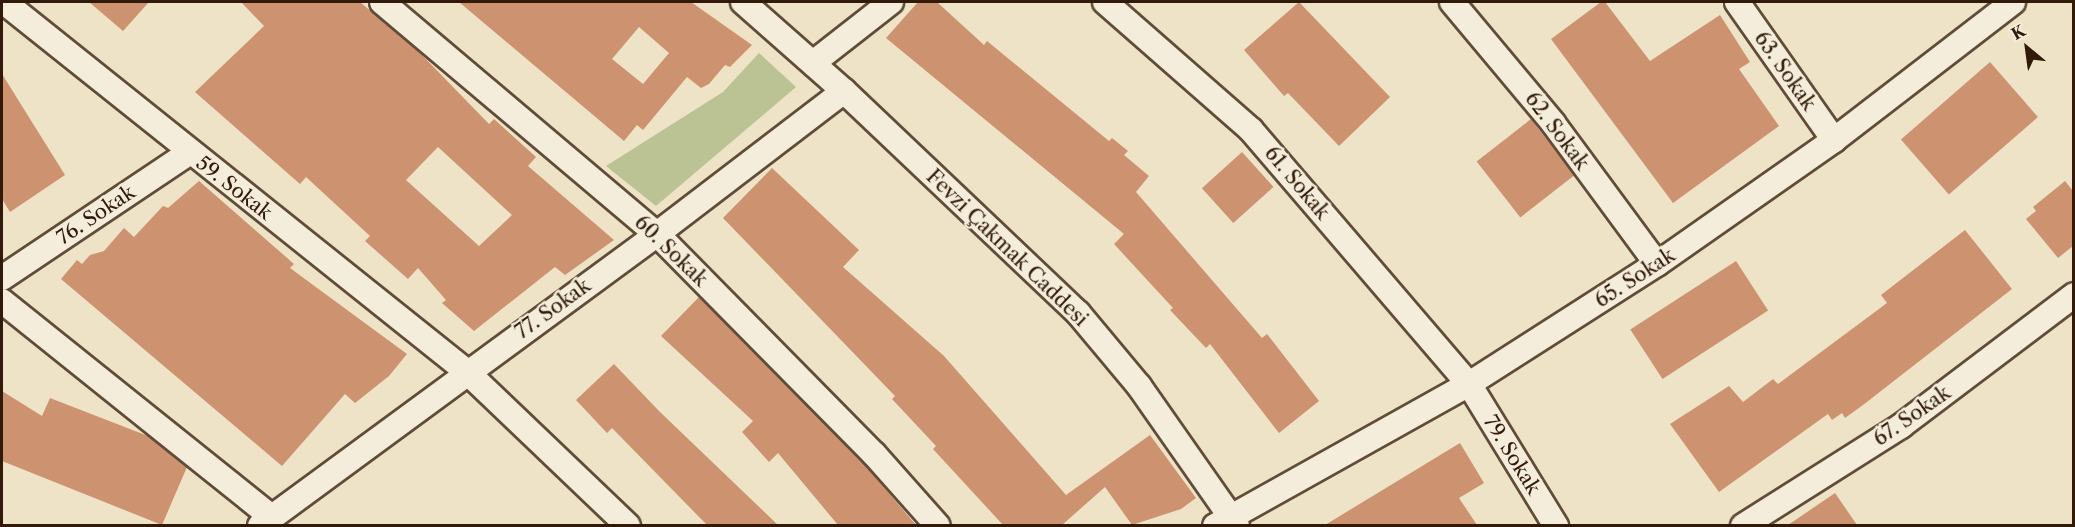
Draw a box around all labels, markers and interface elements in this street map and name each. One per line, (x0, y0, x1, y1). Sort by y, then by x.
north arrow (1997, 18, 2057, 78)
text: K (2008, 20, 2029, 44)
street label: 63. Sokak (1749, 27, 1821, 115)
street label: 62. Sokak (1520, 87, 1594, 175)
street label: 61. Sokak (1259, 142, 1335, 224)
street label: 59. Sokak (191, 151, 277, 225)
street label: Fevzi Çakmak Caddesi (921, 165, 1093, 331)
street label: 76. Sokak (52, 180, 140, 250)
street label: 60. Sokak (630, 210, 712, 292)
street label: 65. Sokak (1590, 243, 1680, 313)
street label: 77. Sokak (511, 274, 595, 344)
street label: 67. Sokak (1869, 381, 1955, 451)
street label: 79. Sokak (1478, 411, 1546, 499)

